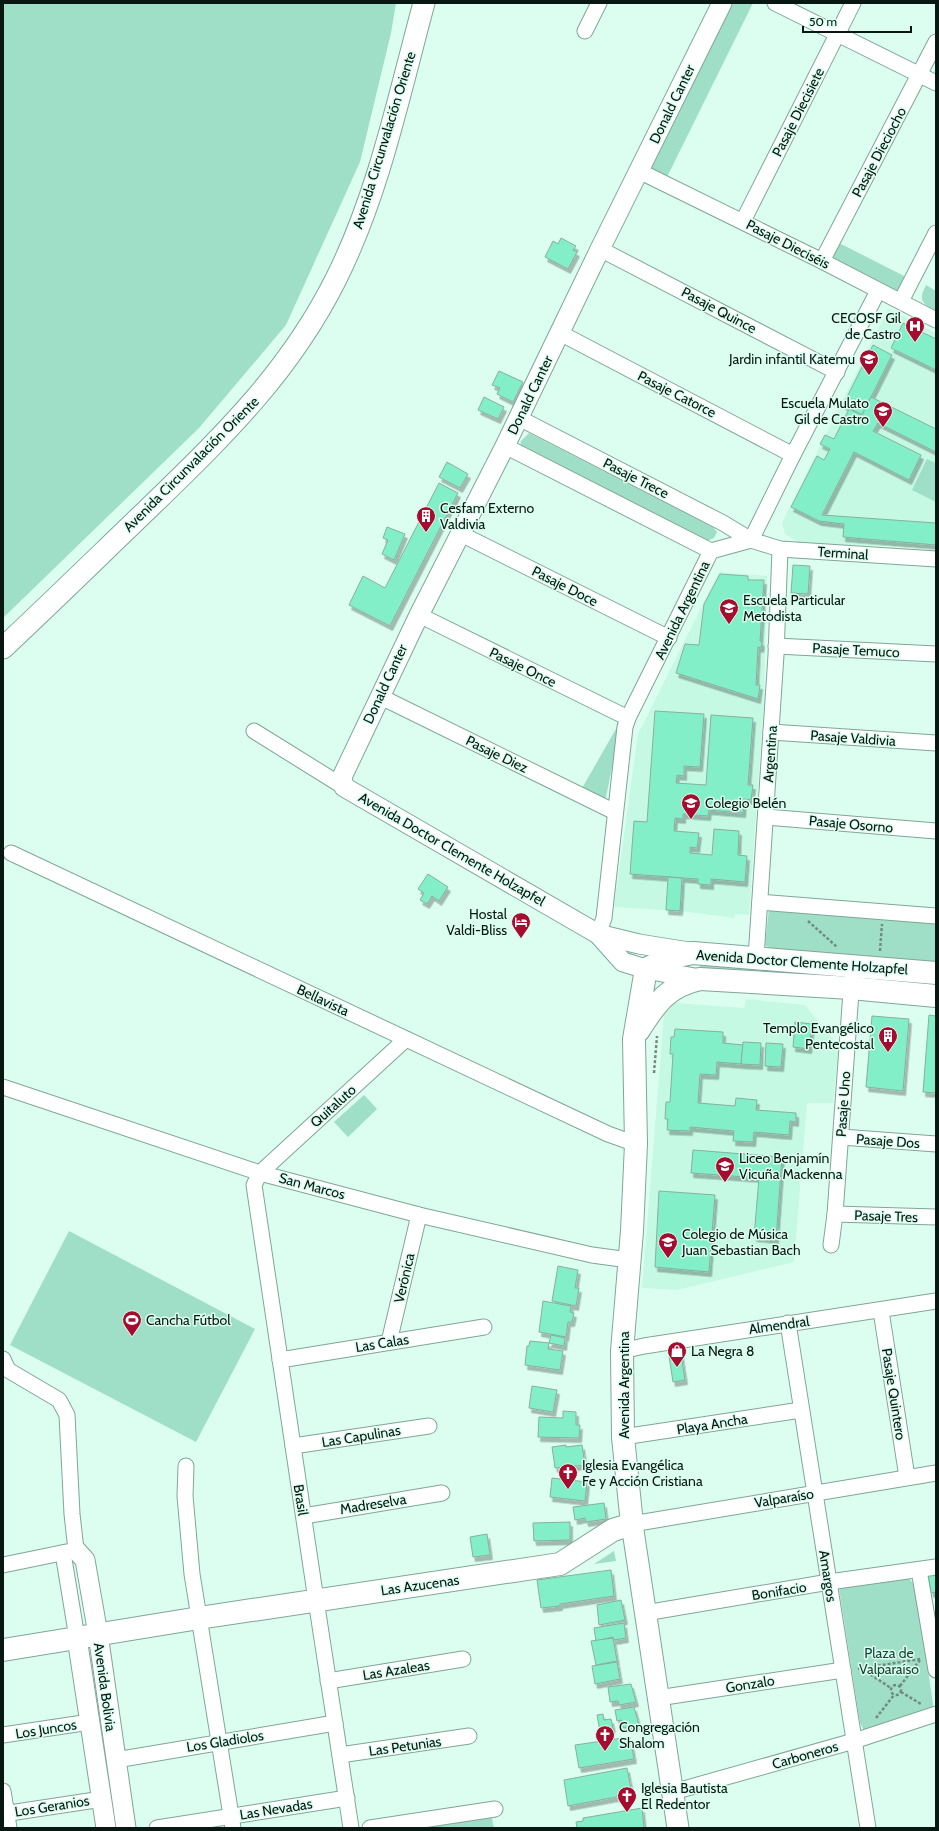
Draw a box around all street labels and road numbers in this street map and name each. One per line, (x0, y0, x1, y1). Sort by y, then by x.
street label: Avenida Circunvalación Oriente (348, 49, 420, 231)
street label: Donald Canter (645, 61, 699, 147)
street label: Pasaje Diecisiete (768, 64, 828, 160)
street label: Pasaje Dieciocho (848, 104, 910, 200)
street label: Pasaje Dieciséis (743, 215, 833, 273)
street label: Pasaje Quince (678, 283, 760, 337)
street label: Donald Canter (503, 352, 557, 438)
street label: Pasaje Catorce (635, 367, 719, 421)
street label: Avenida Circunvalación Oriente (119, 392, 263, 536)
street label: Pasaje Trece (600, 454, 672, 502)
street label: Terminal (817, 542, 870, 564)
street label: Avenida Argentina (650, 557, 714, 662)
street label: Pasaje Doce (529, 562, 601, 610)
street label: Pasaje Temuco (812, 639, 900, 661)
street label: Donald Canter (359, 641, 412, 727)
street label: Pasaje Once (487, 643, 559, 691)
street label: Argentina (759, 725, 781, 783)
street label: Pasaje Valdivia (810, 726, 897, 750)
street label: Pasaje Diez (463, 731, 531, 777)
street label: Avenida Doctor Clemente Holzapfel (356, 788, 549, 910)
street label: Pasaje Osorno (808, 811, 894, 837)
street label: Avenida Doctor Clemente Holzapfel (695, 946, 909, 978)
street label: Bellavista (294, 980, 352, 1020)
street label: Pasaje Uno (832, 1070, 854, 1137)
street label: Quitaluto (306, 1081, 360, 1131)
street label: Pasaje Dos (855, 1130, 921, 1152)
street label: San Marcos (277, 1169, 347, 1204)
street label: Pasaje Tres (854, 1206, 918, 1226)
street label: Verónica (390, 1251, 419, 1305)
street label: Almendral (747, 1312, 811, 1338)
street label: Las Calas (354, 1330, 410, 1356)
street label: Avenida Argentina (615, 1331, 633, 1439)
street label: Pasaje Quintero (878, 1347, 910, 1442)
street label: Playa Ancha (675, 1409, 749, 1438)
street label: Las Capulinas (320, 1421, 402, 1451)
street label: Brasil (290, 1483, 312, 1518)
street label: Valparaíso (753, 1484, 815, 1512)
street label: Madreselva (339, 1490, 408, 1518)
street label: Amargos (815, 1549, 841, 1603)
street label: Las Azucenas (380, 1571, 461, 1599)
street label: Bonifacio (750, 1578, 808, 1604)
street label: Avenida Bolivia (90, 1641, 120, 1733)
street label: Las Azaleas (361, 1656, 431, 1684)
street label: Gonzalo (724, 1671, 776, 1697)
street label: Los Juncos (14, 1715, 78, 1743)
street label: Los Gladiolos (185, 1726, 265, 1756)
street label: Las Petunias (368, 1732, 443, 1760)
street label: Carboneros (770, 1737, 840, 1773)
street label: Los Geranios (13, 1791, 91, 1821)
street label: Las Nevadas (238, 1794, 314, 1824)

